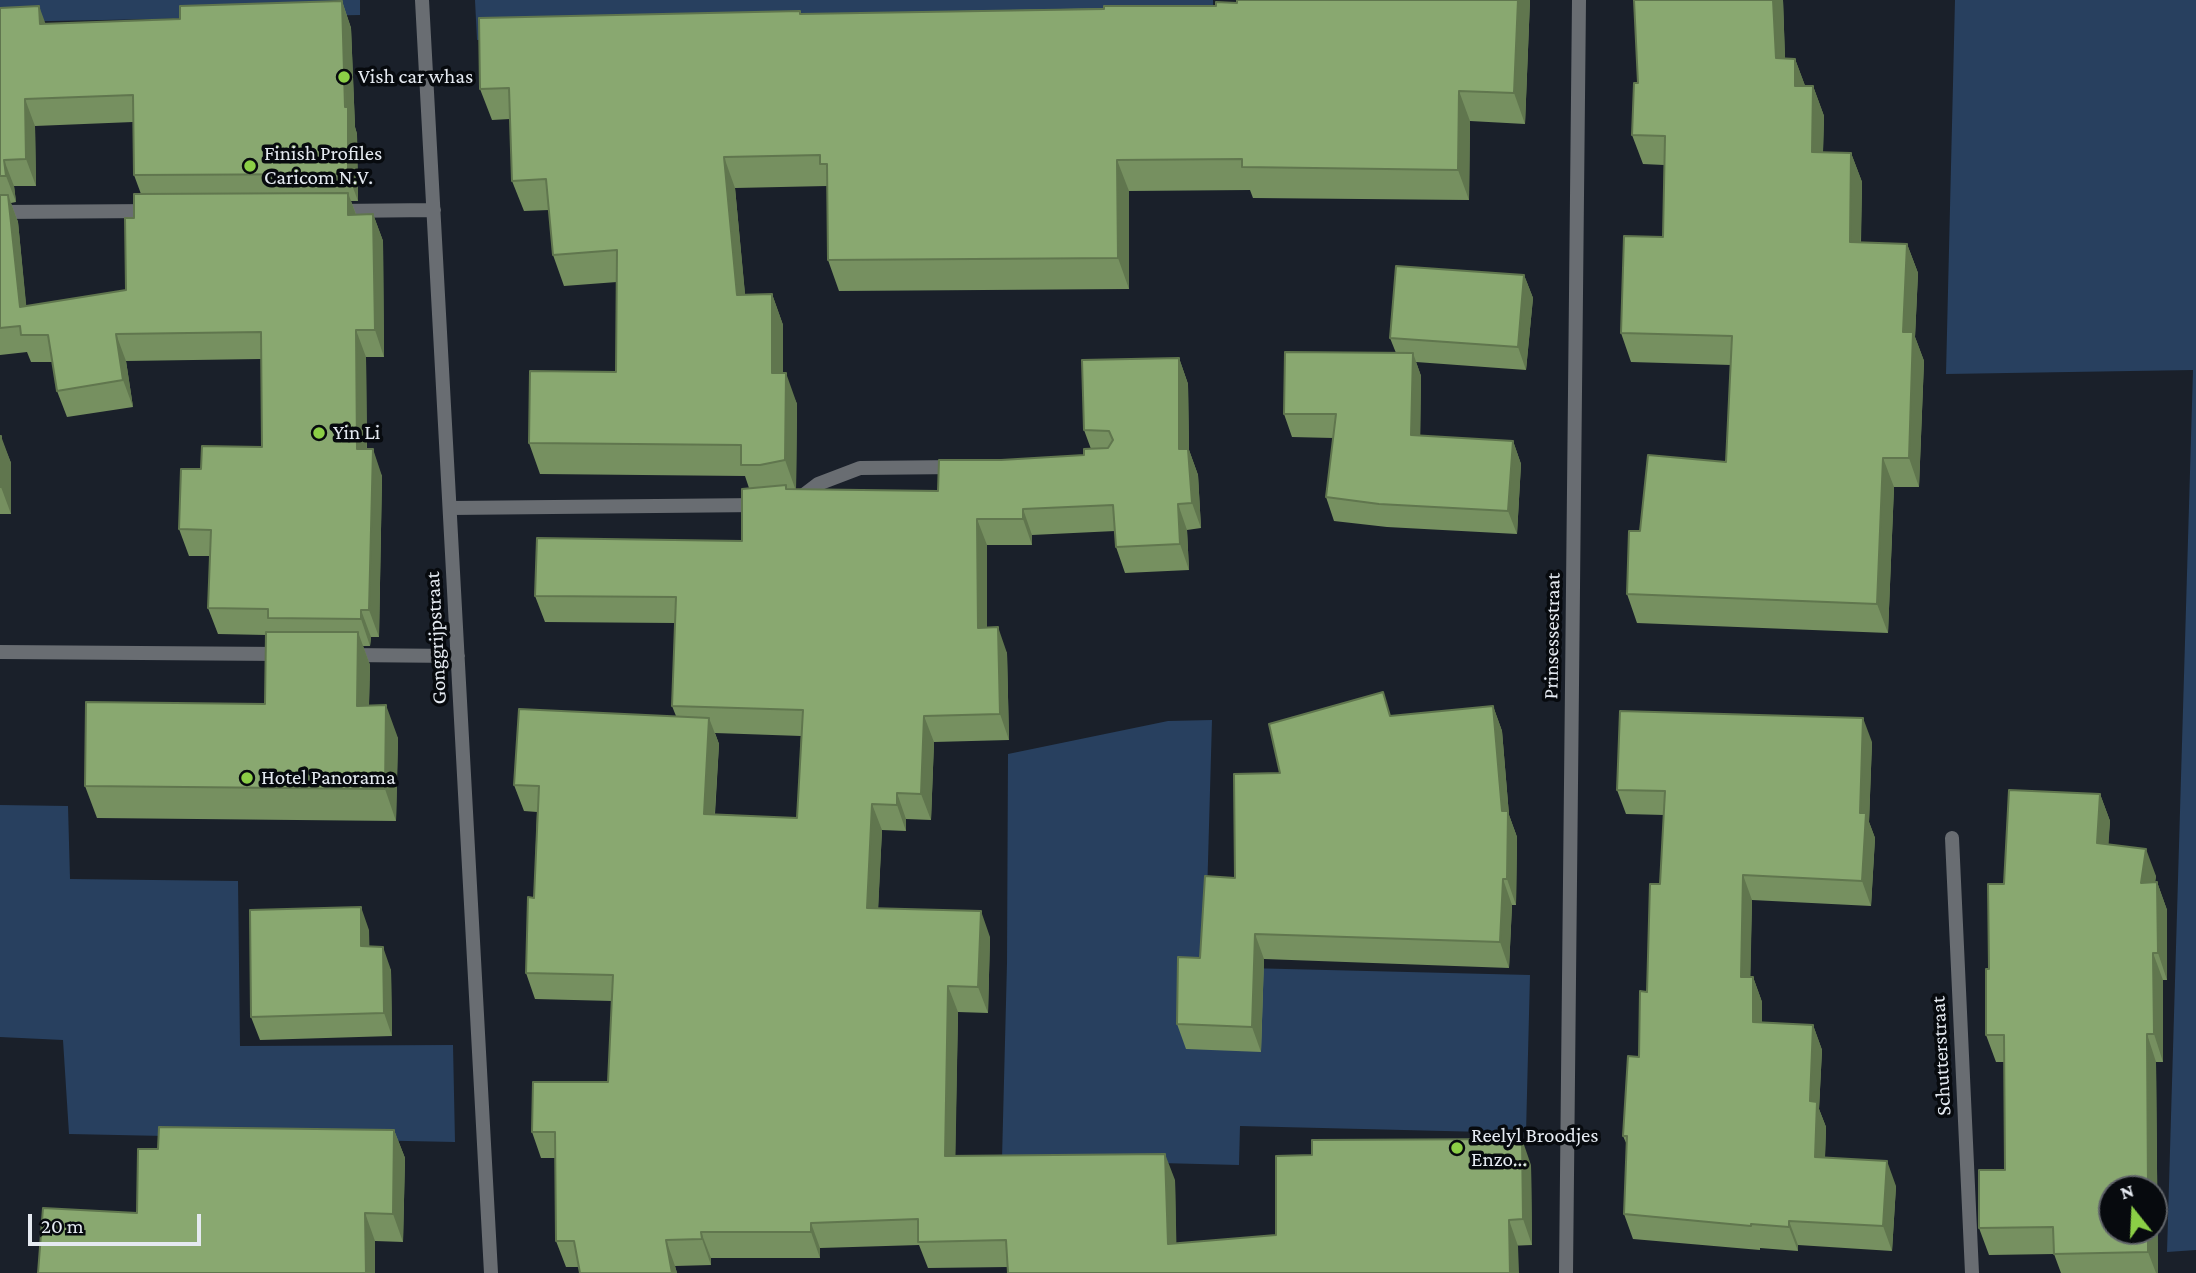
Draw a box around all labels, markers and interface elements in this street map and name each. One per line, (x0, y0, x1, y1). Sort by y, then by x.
place label: Vish car whas (358, 64, 473, 90)
marker: Vish car whas (336, 69, 352, 85)
place label: Finish Profiles Caricom N.V. (264, 141, 382, 191)
marker: Finish Profiles Caricom N.V. (242, 158, 258, 174)
place label: Yin Li (333, 420, 380, 446)
marker: Yin Li (311, 425, 327, 441)
street label: Gonggrijpstraat (420, 571, 452, 705)
street label: Prinsessestraat (1538, 572, 1566, 700)
place label: Hotel Panorama (261, 765, 396, 791)
marker: Hotel Panorama (239, 770, 255, 786)
street label: Schutterstraat (1925, 996, 1957, 1116)
place label: Reelyl Broodjes Enzo... (1471, 1123, 1599, 1173)
marker: Reelyl Broodjes Enzo... (1449, 1140, 1465, 1156)
north arrow (2098, 1175, 2168, 1245)
text: N (2118, 1179, 2136, 1203)
scale bar (32, 1200, 205, 1244)
text: 20 m (41, 1214, 84, 1238)

